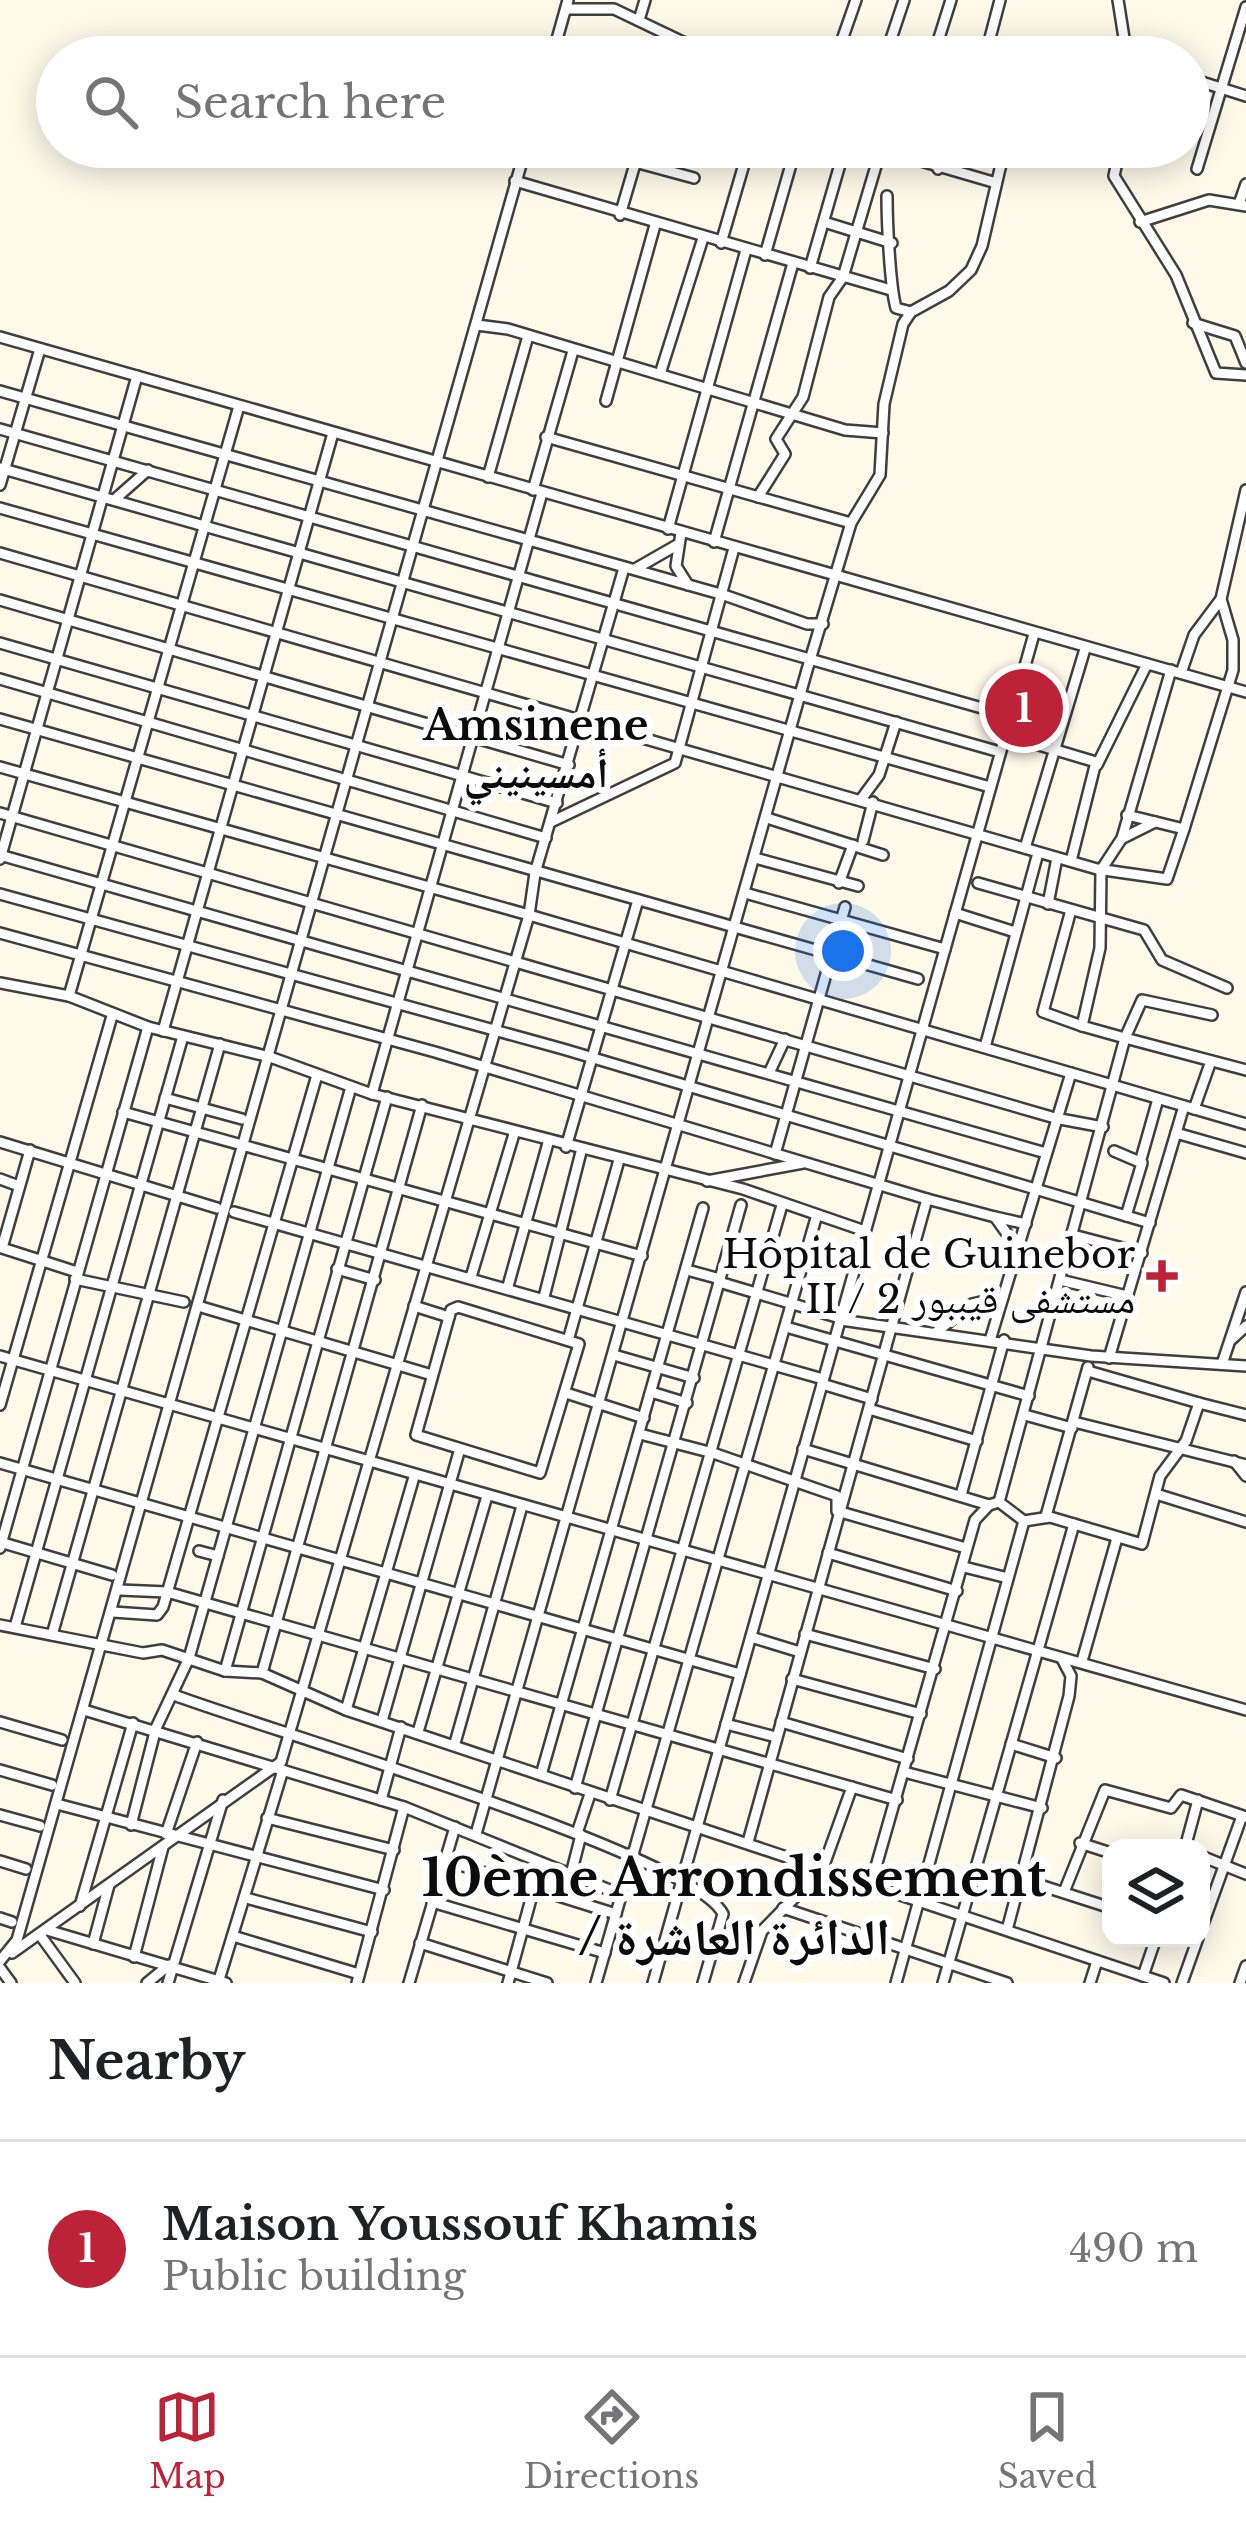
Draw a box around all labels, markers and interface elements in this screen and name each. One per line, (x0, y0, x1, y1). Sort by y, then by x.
search box (36, 36, 1210, 168)
icon: search (78, 69, 144, 135)
text: Search here (174, 74, 446, 130)
pin: 1 (985, 663, 1063, 753)
district label: Amsinene أمسينيني (422, 699, 649, 806)
your location (813, 921, 873, 981)
place label: Hôpital de Guinebor II / مستشفى قيببور 2 (722, 1230, 1135, 1324)
marker: Hôpital de Guinebor II / مستشفى قيببور 2 (1146, 1260, 1178, 1292)
map controls (1102, 1839, 1210, 1947)
button: layers (1102, 1839, 1210, 1947)
district label: 10ème Arrondissement / الدائرة العاشرة (422, 1847, 1047, 1969)
text: Nearby (48, 2030, 245, 2093)
text: Maison Youssouf Khamis (162, 2196, 758, 2252)
text: 1 (78, 2224, 96, 2273)
text: 490 m (1069, 2224, 1198, 2273)
text: Public building (162, 2252, 466, 2301)
tab: Map (149, 2384, 226, 2497)
tab: Directions (524, 2384, 699, 2497)
tab: Saved (997, 2384, 1097, 2497)

